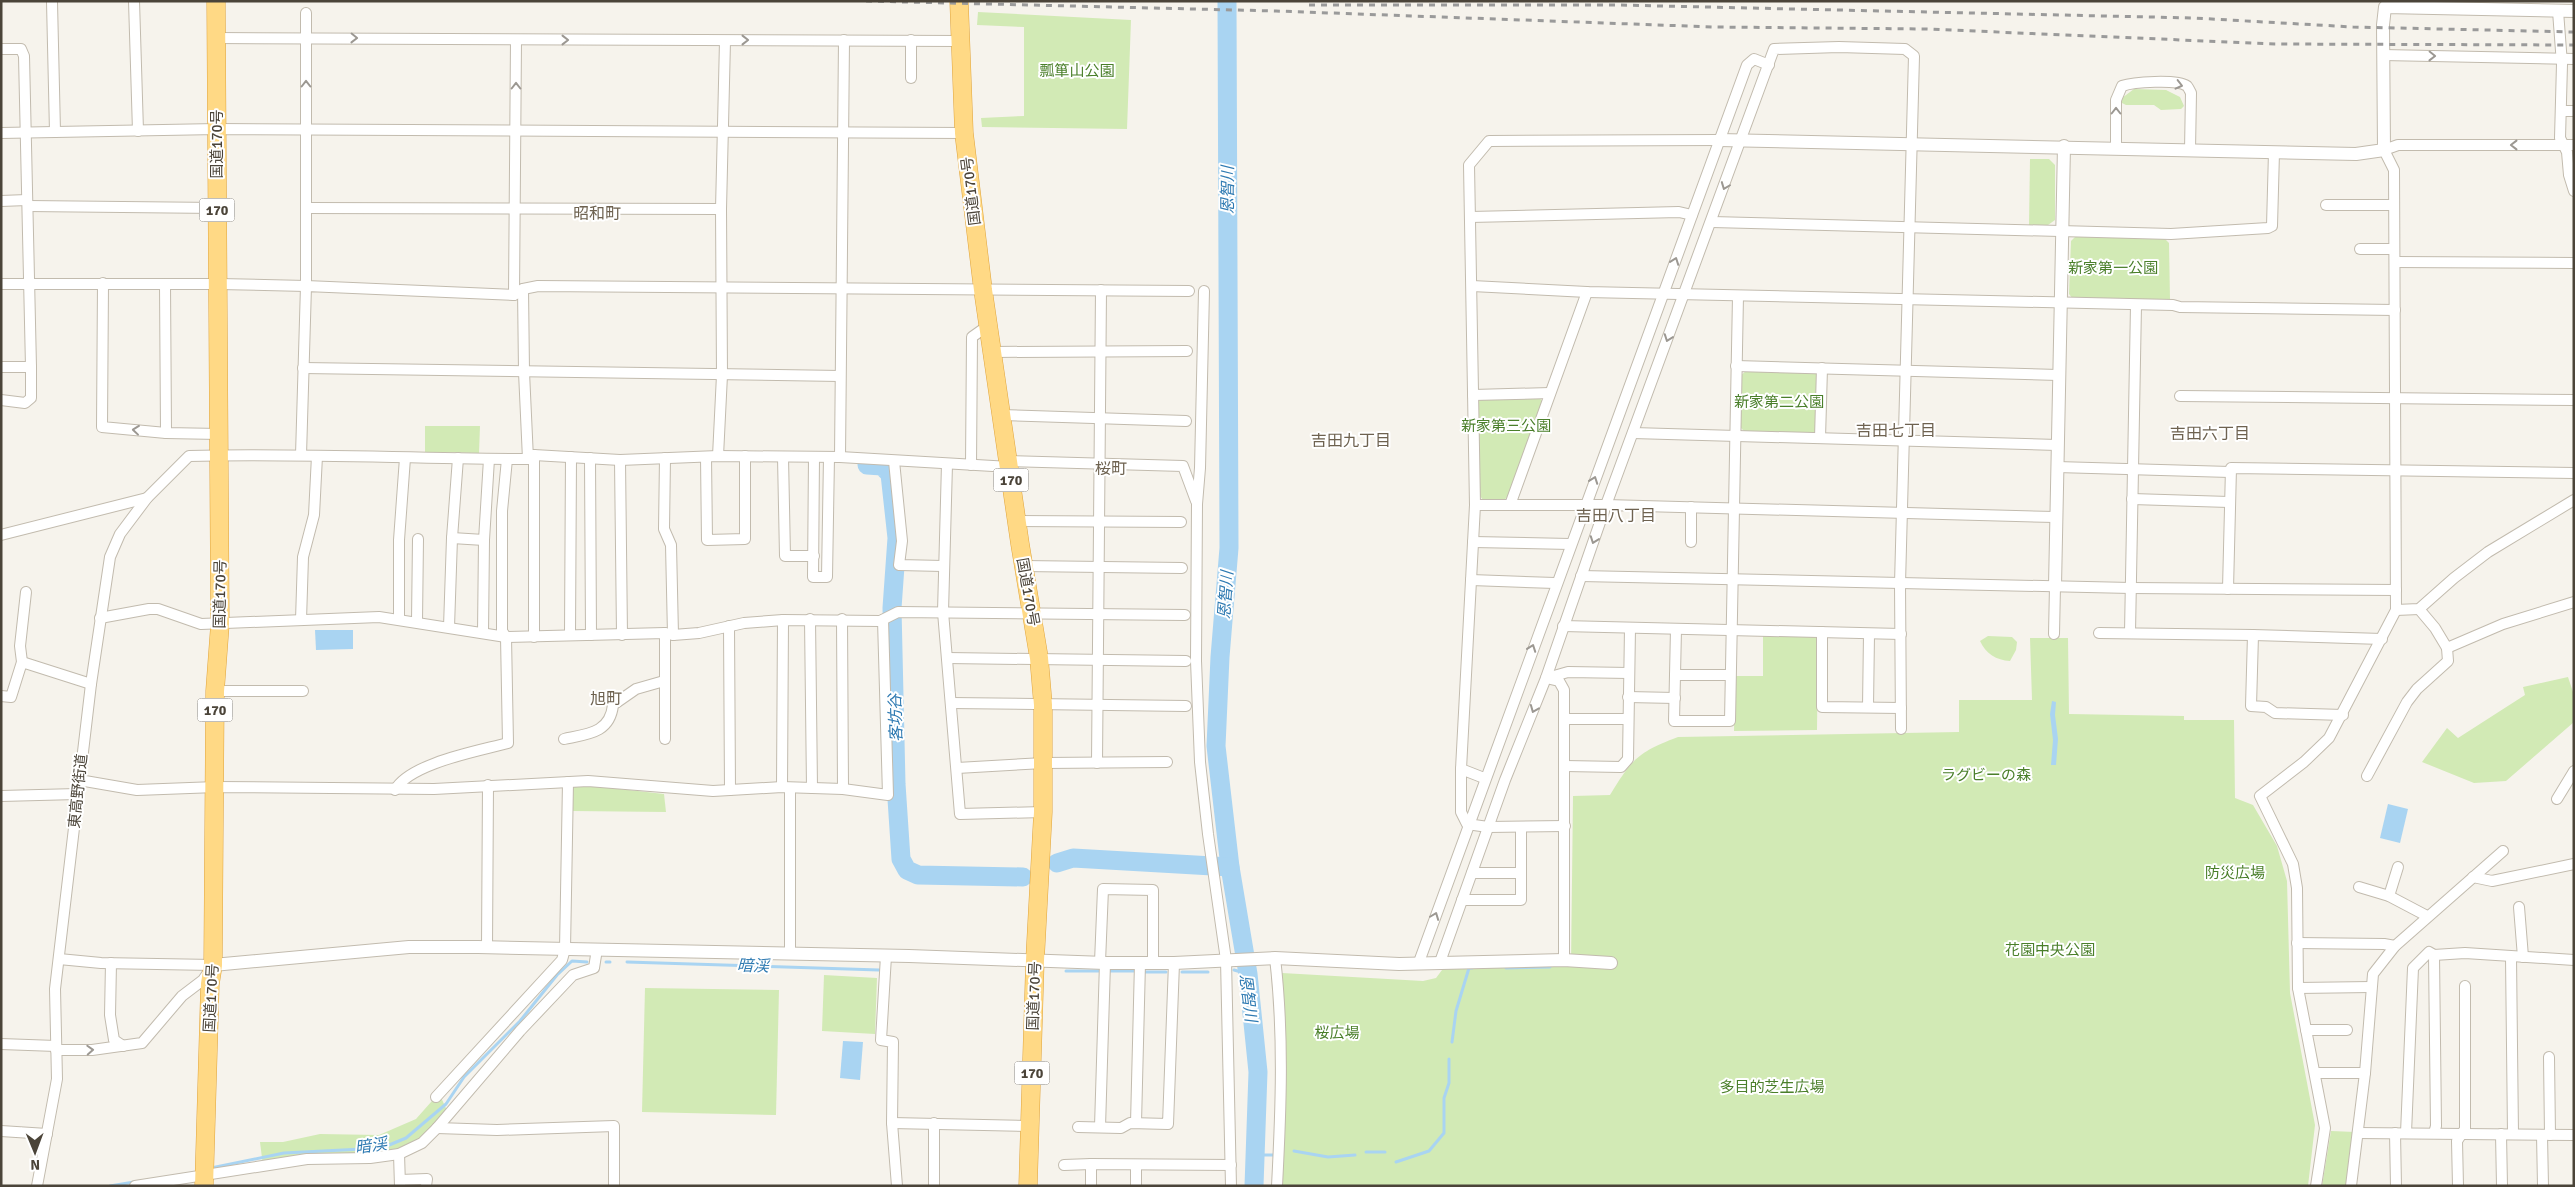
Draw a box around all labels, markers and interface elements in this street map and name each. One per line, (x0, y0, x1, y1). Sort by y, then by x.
one-way arrow (350, 33, 358, 43)
one-way arrow (562, 35, 569, 45)
one-way arrow (741, 35, 749, 46)
one-way arrow (2428, 51, 2436, 61)
park label: 瓢箪山公園 (1039, 62, 1115, 80)
one-way arrow (301, 79, 311, 87)
one-way arrow (2175, 79, 2184, 90)
one-way arrow (511, 82, 521, 90)
one-way arrow (2111, 107, 2121, 115)
street label: 国道170号 (208, 109, 226, 179)
one-way arrow (2509, 140, 2517, 150)
street label: 国道170号 (958, 156, 984, 226)
water label: 恩智川 (1218, 164, 1238, 214)
one-way arrow (1721, 181, 1731, 190)
road number: 170 (200, 198, 234, 222)
district label: 昭和町 (573, 204, 621, 224)
one-way arrow (1669, 258, 1679, 266)
park label: 新家第一公園 (2068, 259, 2158, 277)
one-way arrow (1664, 333, 1674, 342)
park label: 新家第二公園 (1734, 393, 1824, 411)
park label: 新家第三公園 (1461, 417, 1551, 435)
district label: 吉田七丁目 (1856, 421, 1936, 441)
district label: 吉田六丁目 (2170, 424, 2250, 444)
one-way arrow (131, 425, 139, 436)
district label: 吉田九丁目 (1311, 431, 1391, 451)
district label: 桜町 (1095, 459, 1127, 479)
road number: 170 (994, 468, 1028, 492)
one-way arrow (1588, 476, 1598, 484)
district label: 吉田八丁目 (1576, 506, 1656, 526)
one-way arrow (1590, 535, 1600, 544)
street label: 国道170号 (1013, 556, 1043, 628)
street label: 国道170号 (210, 559, 230, 629)
water label: 恩智川 (1214, 568, 1238, 620)
one-way arrow (1526, 644, 1536, 653)
district label: 旭町 (590, 689, 622, 709)
water label: 客坊谷 (885, 692, 907, 742)
road number: 170 (198, 698, 232, 722)
one-way arrow (1529, 705, 1539, 713)
street label: 東高野街道 (65, 753, 91, 829)
park label: ラグビーの森 (1941, 766, 2031, 784)
park label: 防災広場 (2205, 864, 2265, 882)
one-way arrow (1428, 912, 1439, 921)
park label: 花園中央公園 (2005, 941, 2095, 959)
water label: 暗渓 (737, 955, 771, 977)
street label: 国道170号 (1024, 961, 1044, 1031)
street label: 国道170号 (200, 963, 222, 1033)
water label: 恩智川 (1235, 973, 1261, 1025)
park label: 桜広場 (1314, 1024, 1360, 1042)
one-way arrow (86, 1044, 94, 1055)
road number: 170 (1014, 1062, 1050, 1084)
park label: 多目的芝生広場 (1719, 1078, 1825, 1096)
north arrow (10, 1127, 60, 1177)
water label: 暗渓 (354, 1134, 390, 1158)
text: N (30, 1156, 40, 1173)

